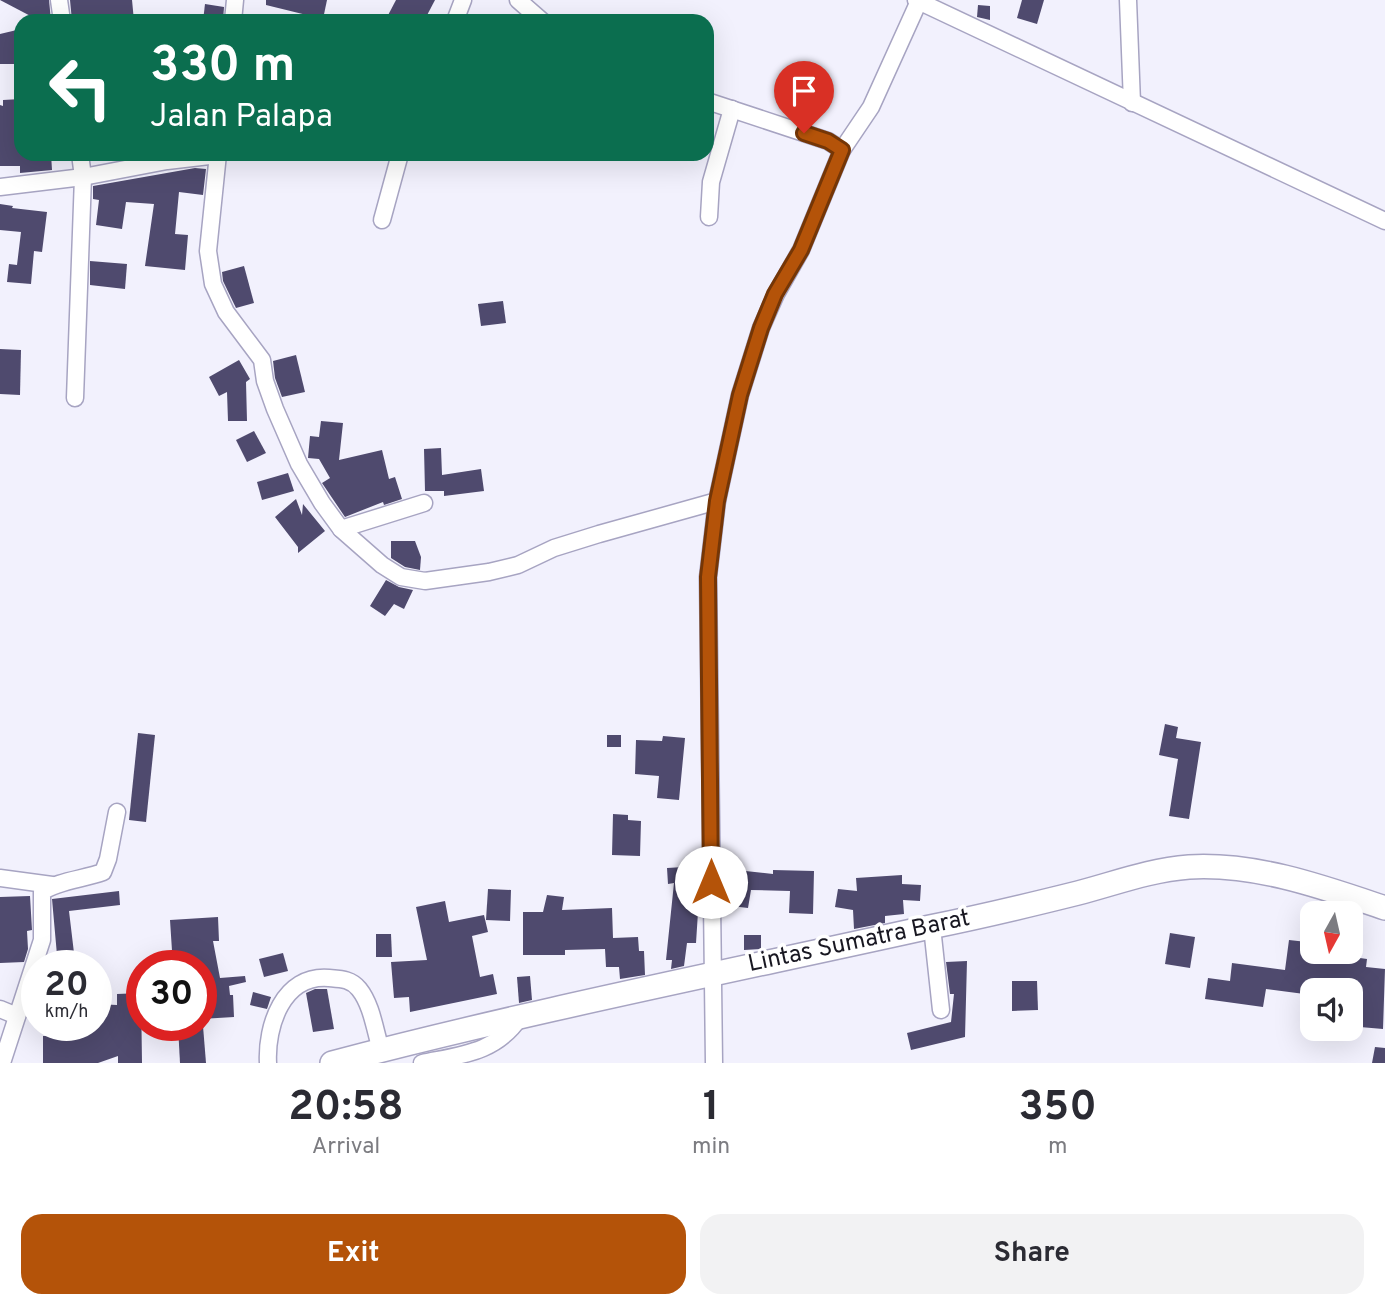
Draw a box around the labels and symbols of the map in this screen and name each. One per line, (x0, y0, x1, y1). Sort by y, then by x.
pin (774, 61, 834, 133)
position arrow (674, 845, 748, 919)
north arrow (1300, 901, 1363, 964)
street label: Lintas Sumatra Barat (745, 904, 973, 980)
speed limit sign: 30 (126, 950, 217, 1041)

